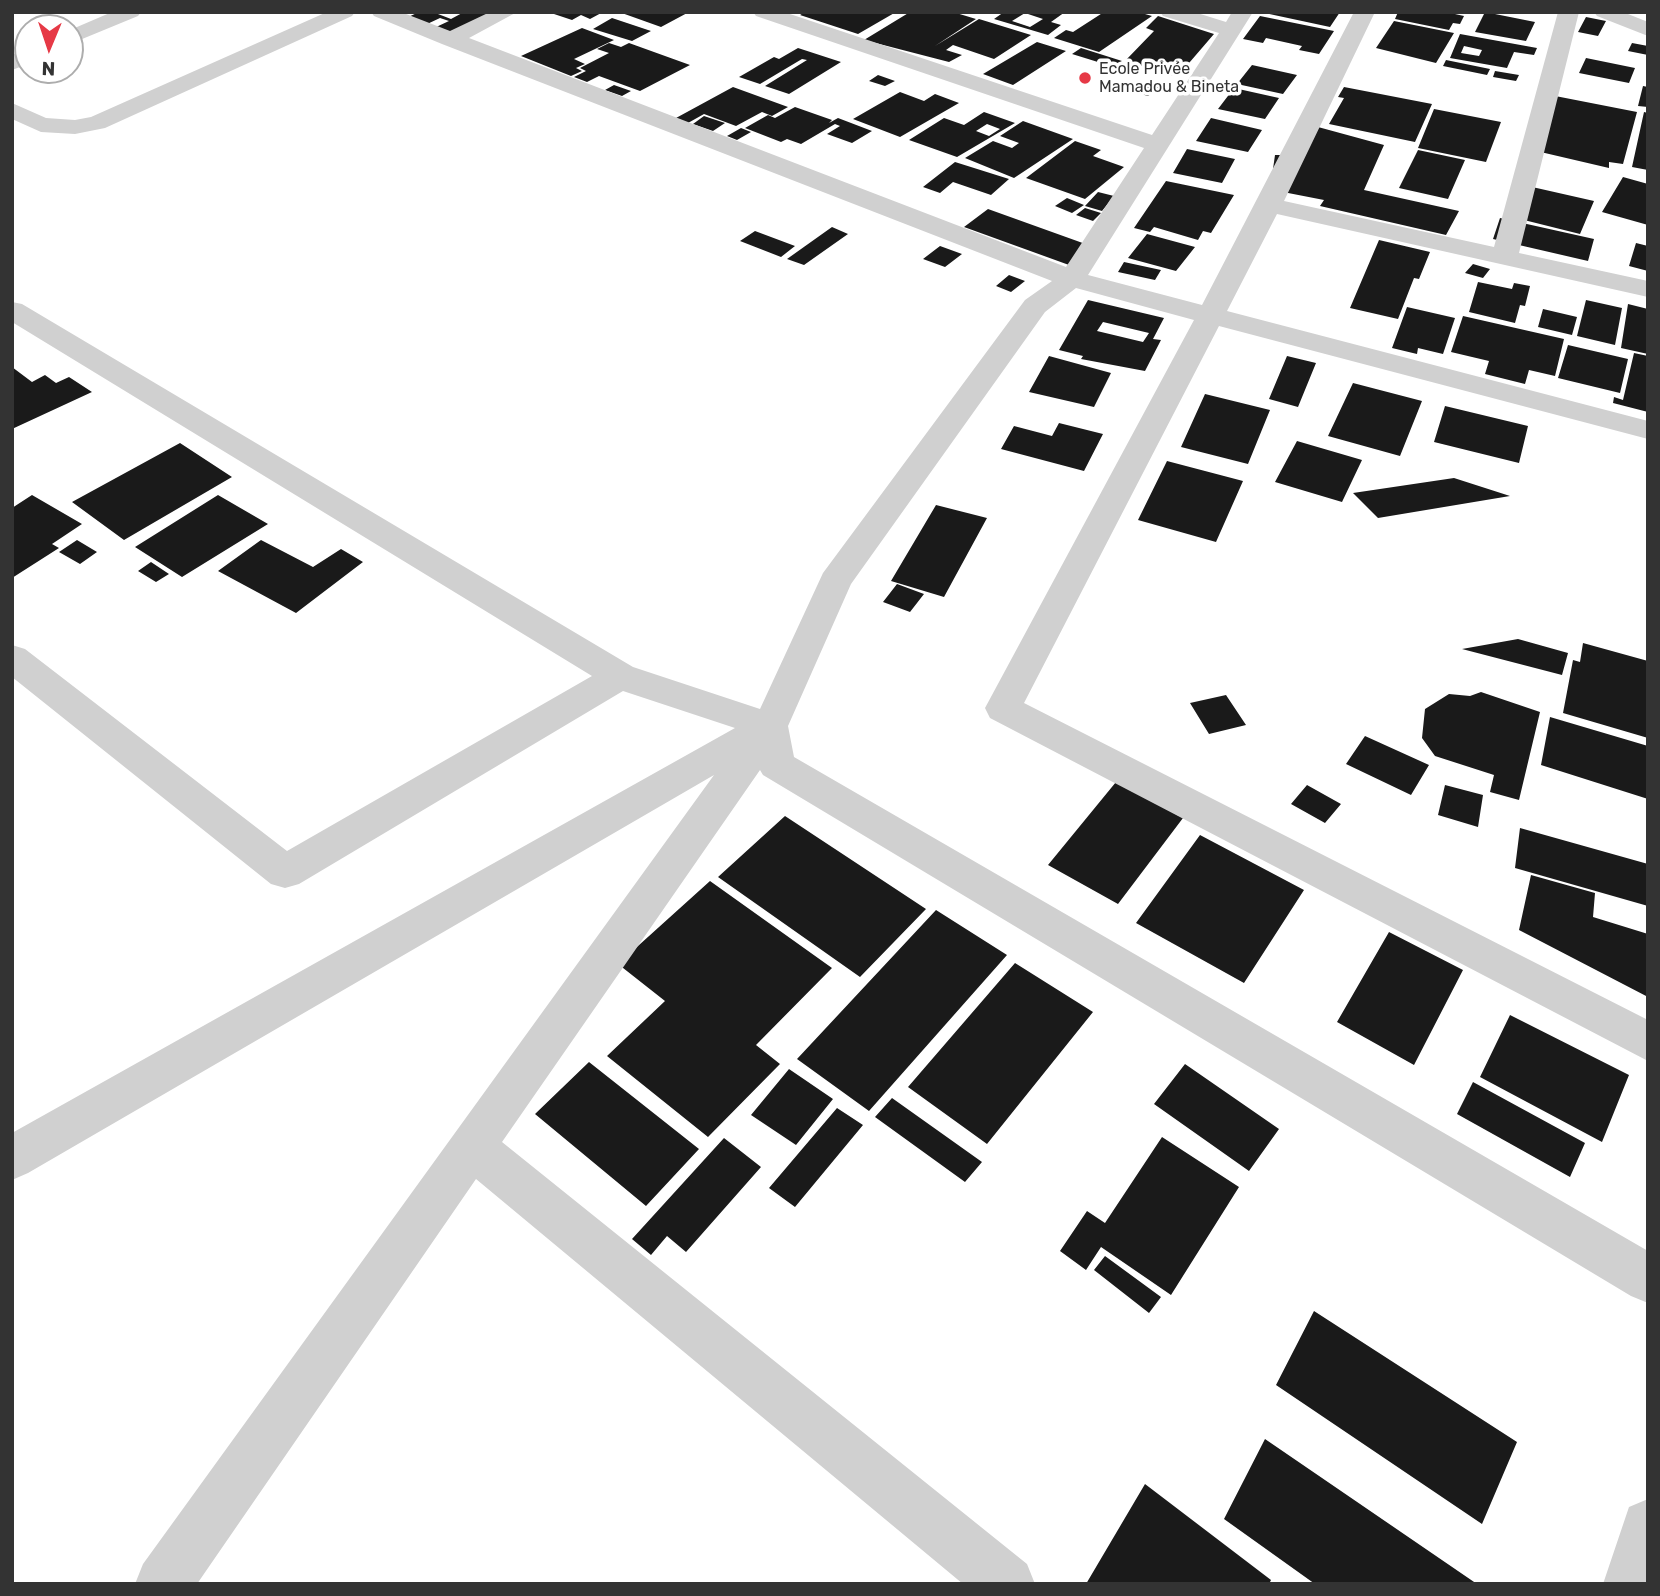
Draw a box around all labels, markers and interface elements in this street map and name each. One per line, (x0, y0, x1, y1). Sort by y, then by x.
north arrow (14, 14, 84, 84)
text: N (41, 57, 56, 80)
place label: Ecole Privée Mamadou & Bineta (1099, 59, 1239, 97)
marker: Ecole Privée Mamadou & Bineta (1077, 70, 1093, 86)

